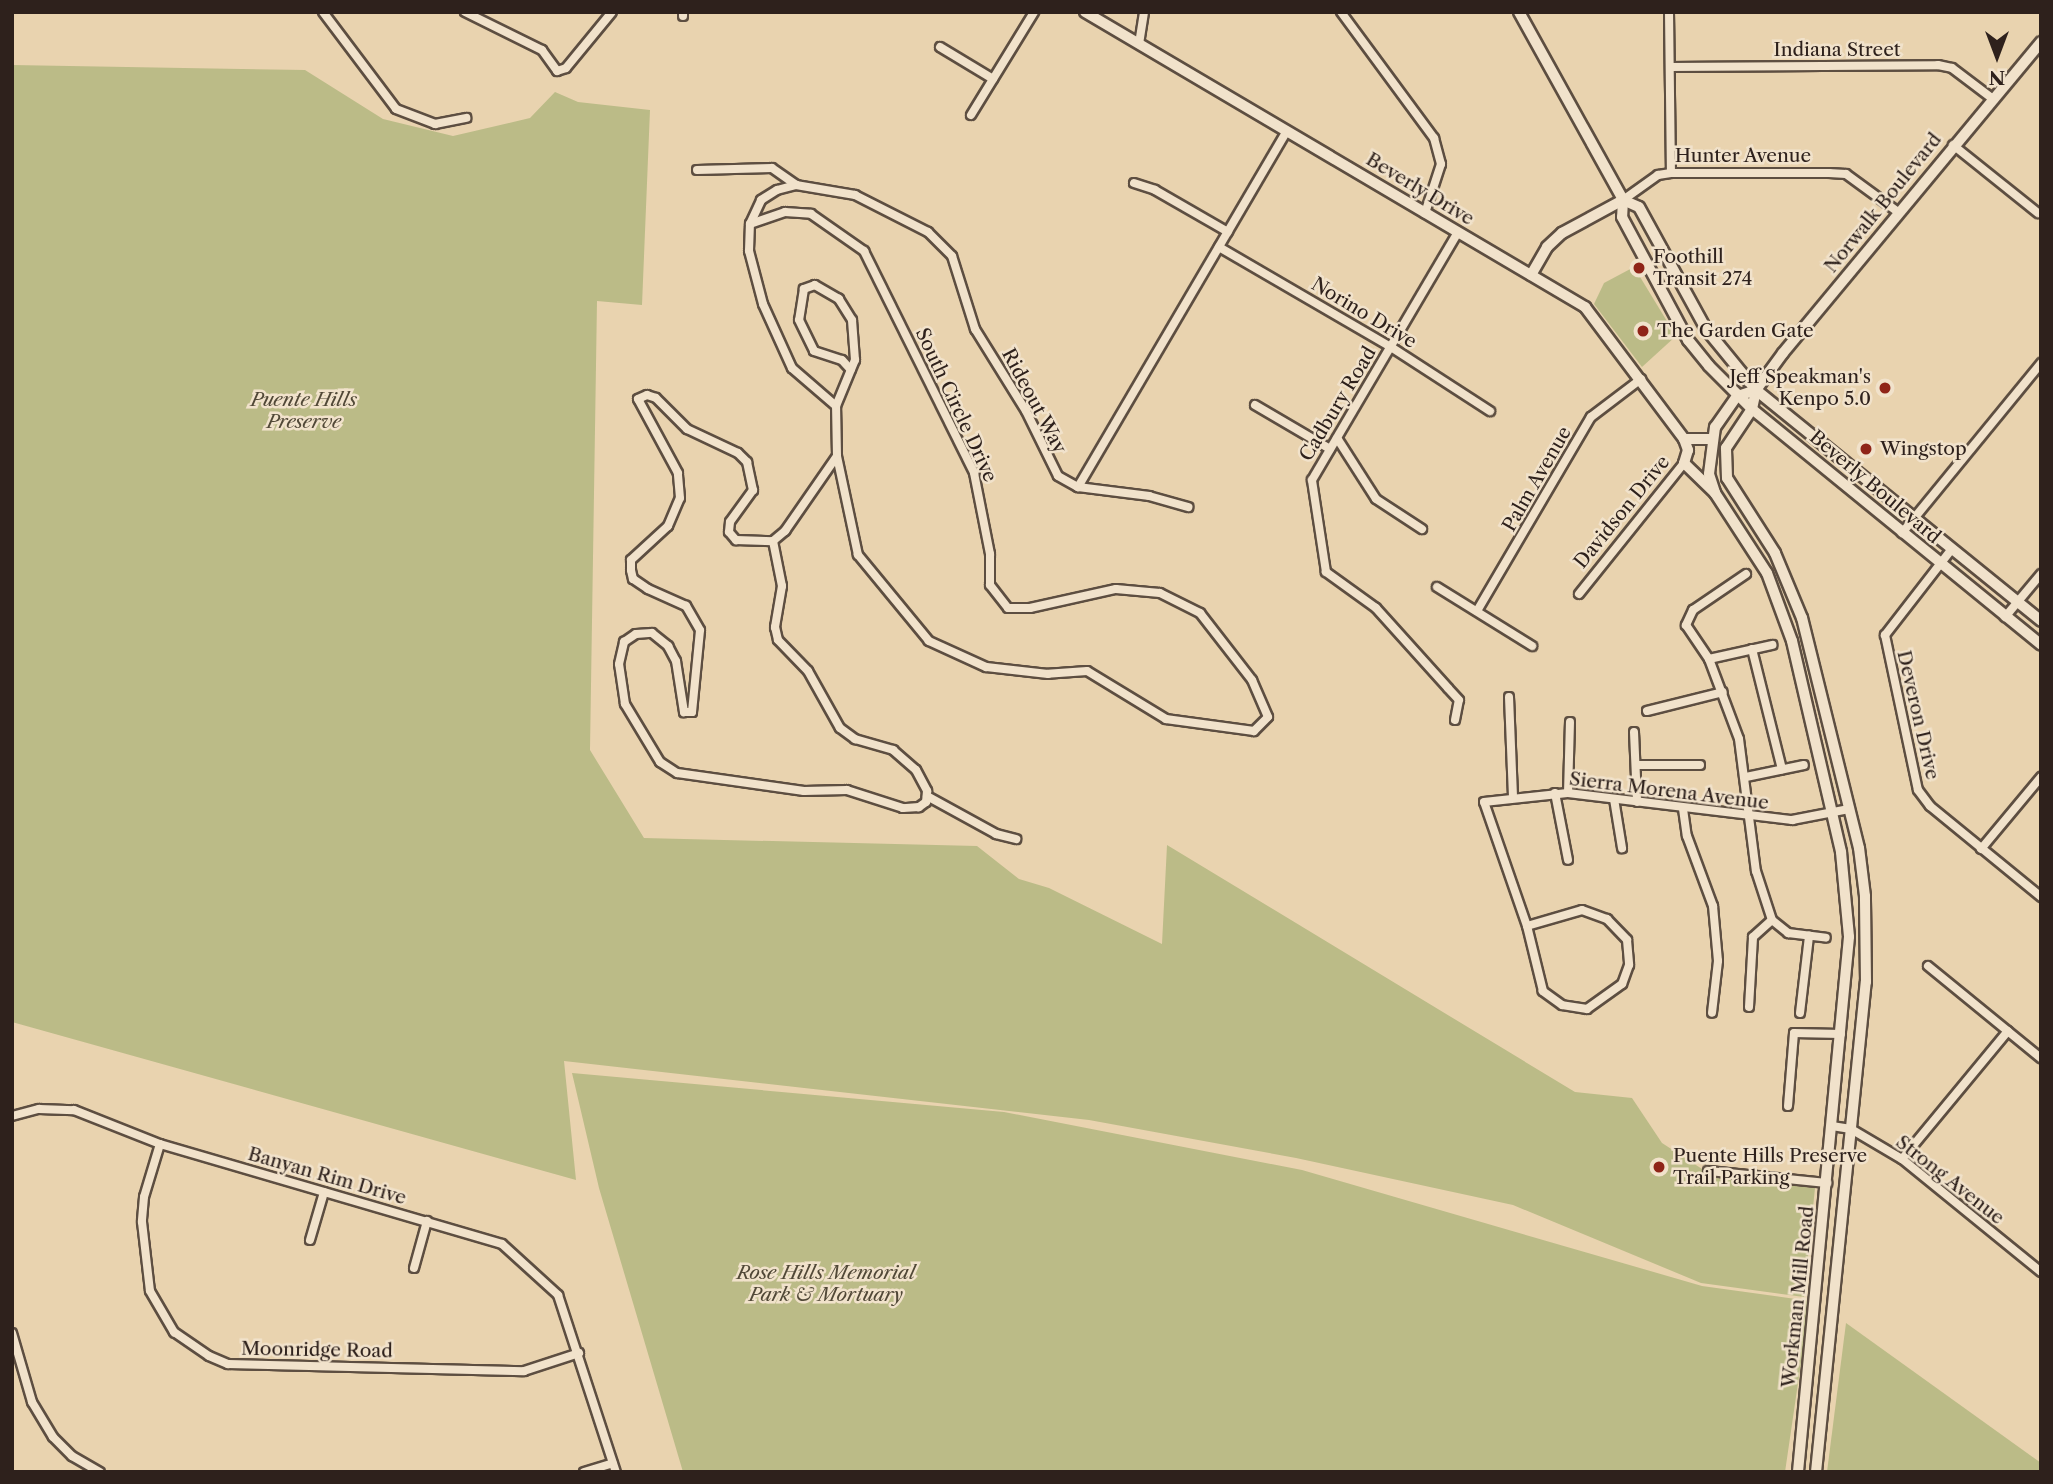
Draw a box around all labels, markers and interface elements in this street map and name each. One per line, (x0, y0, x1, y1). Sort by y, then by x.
north arrow (1962, 21, 2032, 91)
street label: Indiana Street (1773, 39, 1901, 61)
text: N (1989, 66, 2005, 89)
street label: Norwalk Boulevard (1820, 128, 1946, 278)
street label: Hunter Avenue (1674, 145, 1812, 167)
street label: Beverly Drive (1362, 148, 1478, 230)
place label: Foothill Transit 274 (1653, 246, 1752, 290)
marker: Foothill Transit 274 (1631, 260, 1647, 276)
street label: Norino Drive (1307, 273, 1421, 353)
place label: The Garden Gate (1657, 320, 1814, 342)
marker: The Garden Gate (1635, 323, 1651, 339)
street label: South Circle Drive (910, 324, 1002, 486)
street label: Cadbury Road (1295, 342, 1381, 466)
street label: Rideout Way (997, 344, 1071, 458)
place label: Jeff Speakman's Kenpo 5.0 (1730, 366, 1871, 410)
marker: Jeff Speakman's Kenpo 5.0 (1877, 380, 1893, 396)
park label: Puente Hills Preserve (251, 389, 357, 433)
street label: Palm Avenue (1498, 422, 1576, 536)
street label: Beverly Boulevard (1805, 425, 1945, 549)
place label: Wingstop (1880, 438, 1967, 460)
marker: Wingstop (1858, 441, 1874, 457)
street label: Davidson Drive (1569, 451, 1675, 573)
street label: Deveron Drive (1892, 648, 1944, 782)
street label: Sierra Morena Avenue (1567, 767, 1771, 815)
street label: Strong Avenue (1891, 1130, 2009, 1230)
street label: Banyan Rim Drive (245, 1143, 409, 1209)
place label: Puente Hills Preserve Trail Parking (1673, 1145, 1867, 1189)
marker: Puente Hills Preserve Trail Parking (1651, 1159, 1667, 1175)
street label: Workman Mill Road (1777, 1205, 1819, 1389)
park label: Rose Hills Memorial Park & Mortuary (737, 1262, 915, 1306)
street label: Moonridge Road (241, 1337, 393, 1363)

